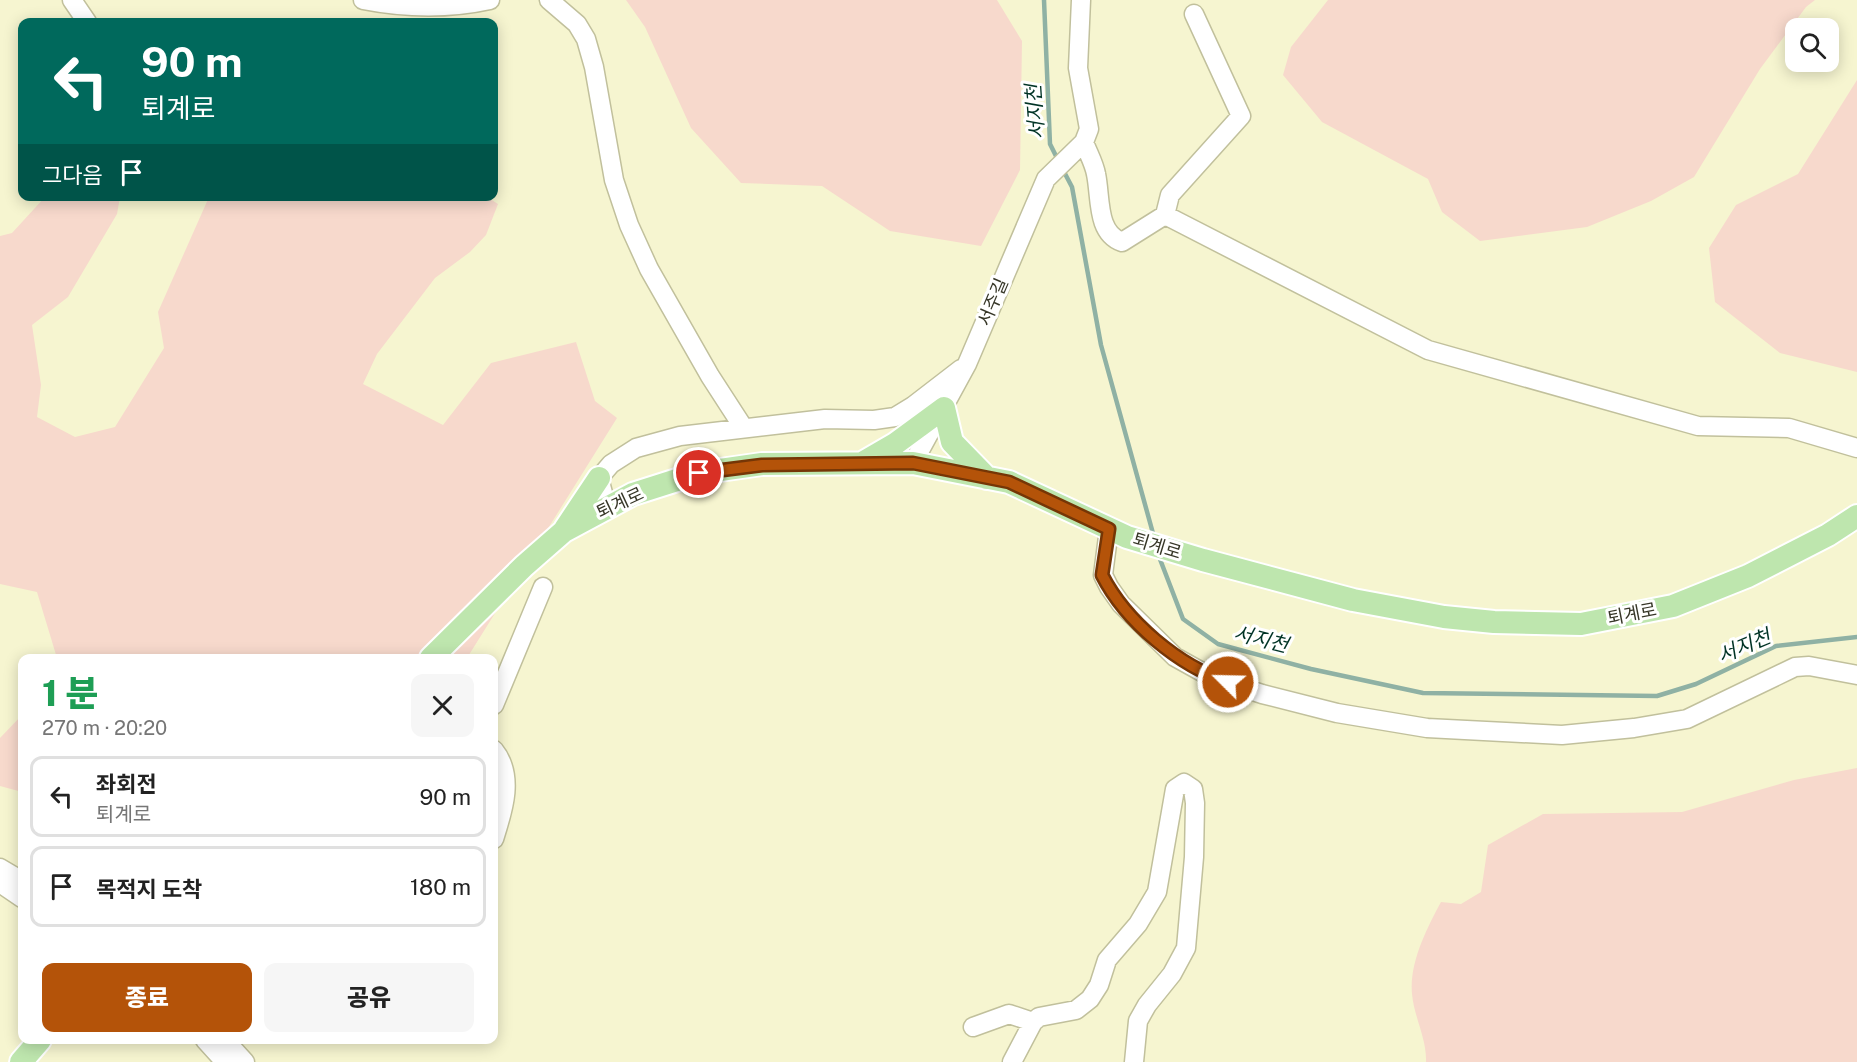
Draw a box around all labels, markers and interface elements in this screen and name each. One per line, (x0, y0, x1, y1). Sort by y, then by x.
map controls (1785, 18, 1839, 72)
button: search (1785, 18, 1839, 72)
text: 90 m (141, 37, 243, 86)
icon: left (42, 42, 120, 120)
water label: 서지천 (1021, 81, 1049, 140)
text: 퇴계로 (141, 92, 216, 124)
icon: arrive (115, 156, 148, 189)
text: 그다음 (42, 162, 103, 188)
street label: 서주길 (973, 275, 1012, 329)
pin (673, 447, 724, 498)
icon: arrive (682, 456, 715, 489)
street label: 퇴계로 (593, 483, 647, 523)
street label: 퇴계로 (1130, 528, 1184, 563)
street label: 퇴계로 (1606, 598, 1658, 629)
water label: 서지천 (1231, 621, 1293, 658)
water label: 서지천 (1714, 623, 1776, 668)
position arrow (1196, 650, 1260, 714)
text: 1 분 (42, 672, 99, 714)
button: close (411, 674, 474, 737)
text: 270 m · 20:20 (42, 716, 167, 740)
text: 좌회전 (96, 771, 157, 797)
icon: left (45, 780, 78, 813)
text: 90 m (420, 784, 471, 810)
text: 퇴계로 (96, 802, 151, 826)
icon: arrive (45, 870, 78, 903)
text: 180 m (410, 874, 471, 900)
text: 목적지 도착 (96, 876, 202, 902)
button: 종료 (42, 963, 252, 1032)
button: 공유 (264, 963, 474, 1032)

